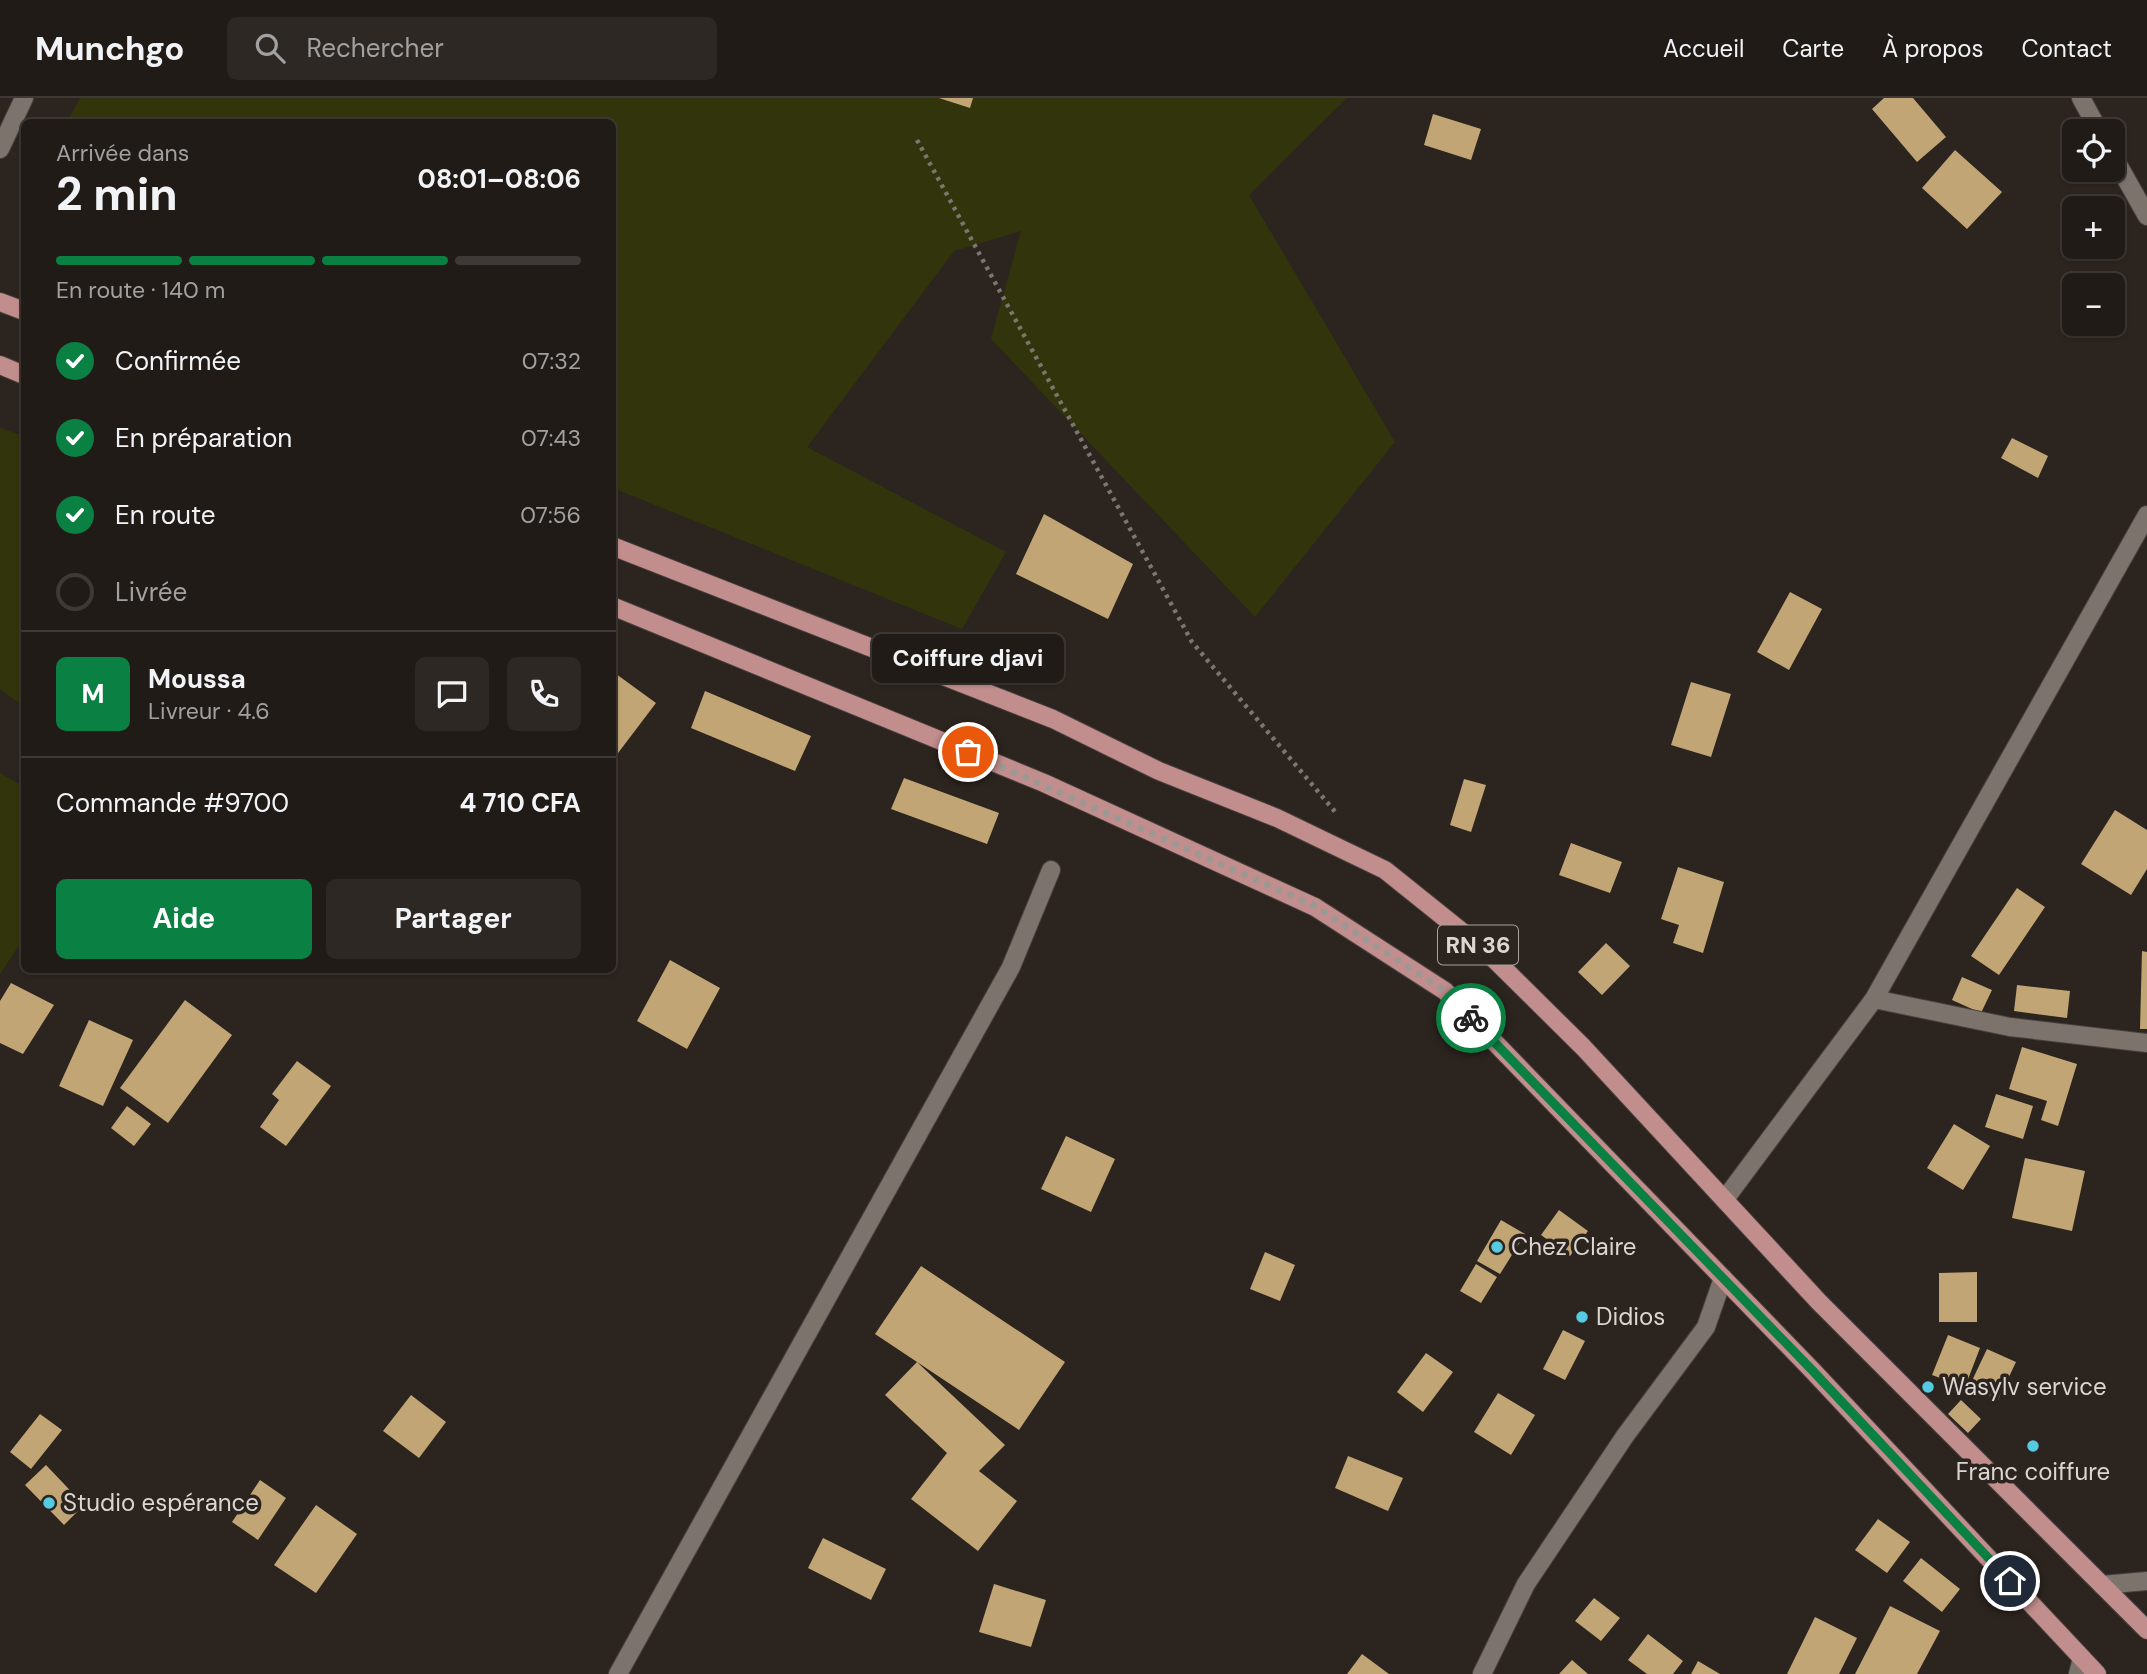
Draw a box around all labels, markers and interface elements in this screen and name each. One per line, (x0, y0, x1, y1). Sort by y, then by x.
search box (227, 17, 717, 80)
text: Munchgo (35, 27, 185, 70)
icon: search (251, 29, 289, 67)
text: Rechercher (307, 31, 444, 65)
text: Accueil (1663, 33, 1744, 64)
text: Carte (1782, 33, 1844, 64)
text: À propos (1882, 33, 1984, 64)
text: Contact (2022, 33, 2112, 64)
map controls (2062, 119, 2125, 336)
button: locate (2062, 119, 2125, 182)
text: Arrivée dans (56, 138, 189, 168)
text: 08:01–08:06 (418, 162, 581, 196)
text: 2 min (56, 164, 178, 224)
button: + (2062, 196, 2125, 259)
button: − (2062, 273, 2125, 336)
text: En route · 140 m (56, 275, 225, 305)
icon: check (56, 342, 94, 380)
text: Confirmée (115, 344, 241, 378)
text: 07:32 (522, 346, 581, 376)
icon: check (56, 419, 94, 457)
text: En préparation (115, 421, 292, 455)
text: 07:43 (521, 423, 581, 453)
icon: check (56, 496, 94, 534)
text: En route (115, 498, 216, 532)
text: 07:56 (520, 500, 581, 530)
text: Livrée (115, 575, 187, 609)
callout: Coiffure djavi (872, 633, 1064, 682)
text: Coiffure djavi (893, 643, 1043, 673)
button: chat (415, 657, 489, 731)
button: phone (507, 657, 581, 731)
text: Moussa (148, 662, 246, 696)
text: M (81, 677, 105, 711)
text: Livreur · 4.6 (148, 696, 270, 726)
pin (938, 722, 998, 782)
icon: bag (949, 733, 987, 771)
text: Commande #9700 (56, 786, 289, 820)
text: 4 710 CFA (460, 786, 581, 820)
button: Aide (56, 879, 312, 959)
button: Partager (326, 879, 581, 959)
road number: RN 36 (1438, 926, 1518, 964)
courier (1436, 983, 1506, 1053)
icon: bike (1452, 999, 1490, 1037)
place label: Chez Claire (1511, 1231, 1636, 1262)
marker: Chez Claire (1489, 1239, 1505, 1255)
place label: Didios (1596, 1301, 1665, 1332)
marker: Didios (1574, 1309, 1590, 1325)
place label: Wasylv service (1942, 1371, 2107, 1402)
marker: Wasylv service (1920, 1379, 1936, 1395)
marker: Franc coiffure (2025, 1438, 2041, 1454)
place label: Franc coiffure (1956, 1456, 2110, 1487)
place label: Studio espérance (63, 1487, 259, 1518)
marker: Studio espérance (41, 1495, 57, 1511)
pin (1980, 1551, 2040, 1611)
icon: home (1991, 1562, 2029, 1600)

